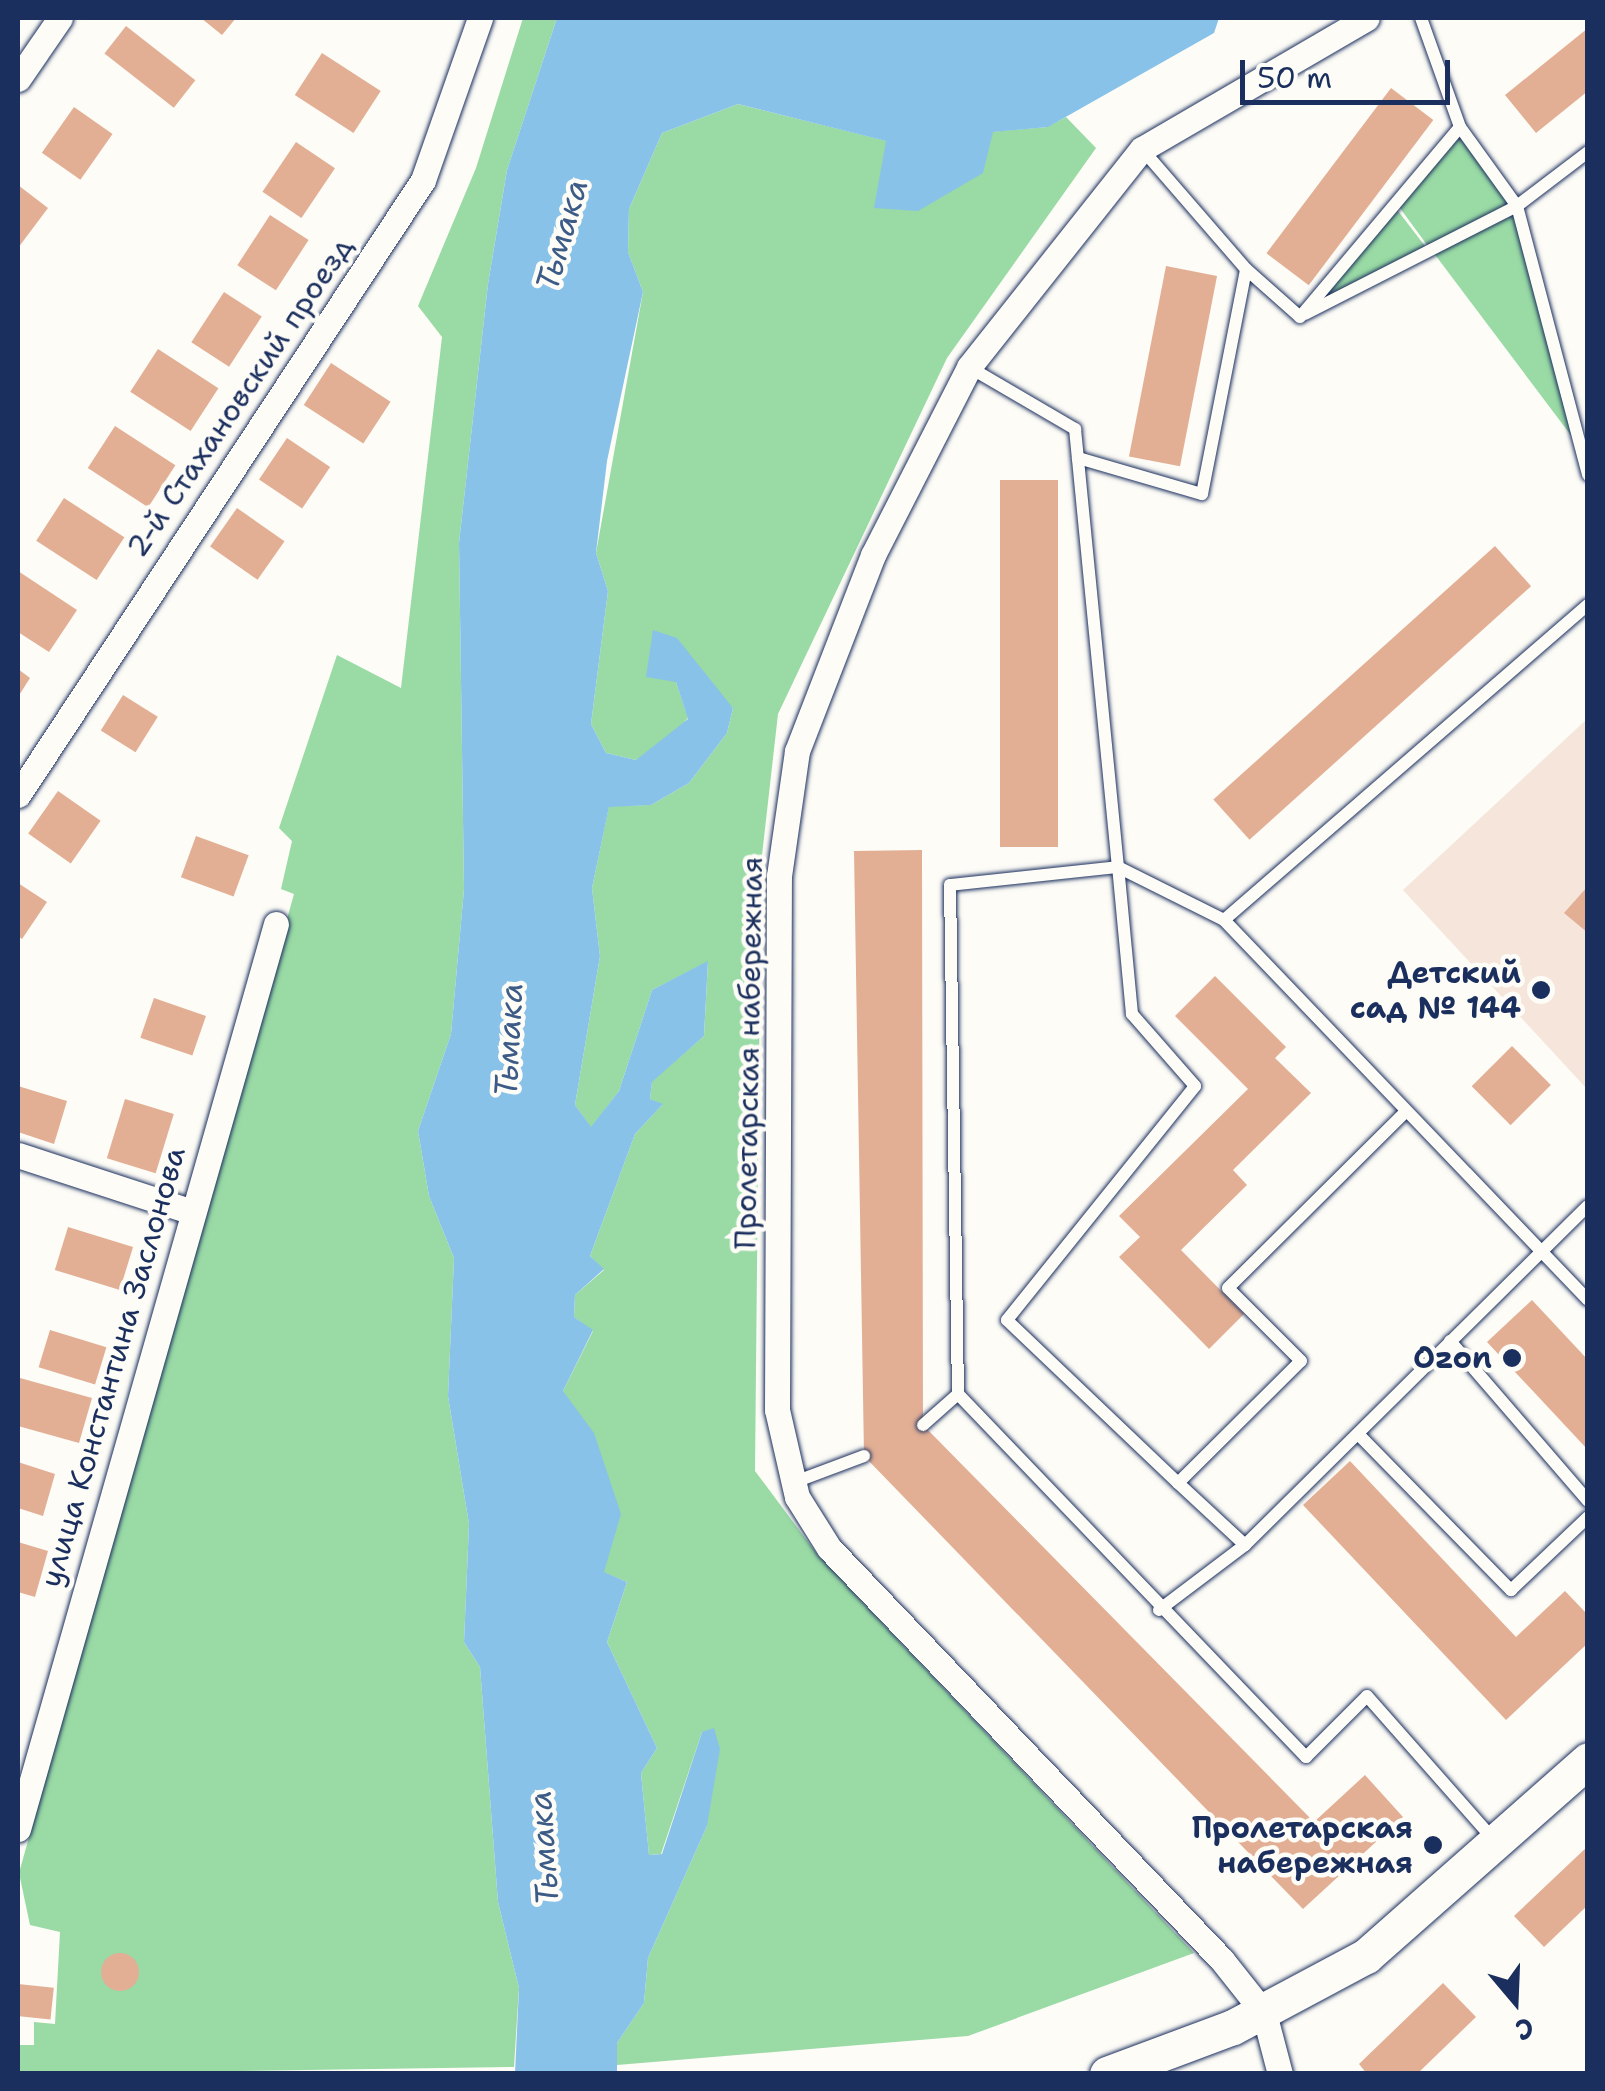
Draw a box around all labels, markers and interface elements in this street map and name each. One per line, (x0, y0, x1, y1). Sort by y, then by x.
scale bar (1245, 40, 1455, 102)
text: 50 m (1257, 57, 1332, 98)
water label: Тьмака (528, 175, 596, 295)
street label: 2-й Стахановский проезд (119, 230, 361, 564)
street label: Пролетарская набережная (728, 856, 770, 1250)
place label: Детский сад № 144 (1350, 955, 1521, 1026)
marker: Детский сад № 144 (1530, 979, 1552, 1001)
water label: Тьмака (487, 982, 531, 1098)
street label: улица Константина Заслонова (33, 1143, 193, 1591)
place label: Ozon (1413, 1340, 1492, 1376)
marker: Ozon (1501, 1347, 1523, 1369)
water label: Тьмака (521, 1790, 567, 1906)
place label: Пролетарская набережная (1192, 1810, 1413, 1880)
marker: Пролетарская набережная (1422, 1834, 1444, 1856)
north arrow (1465, 1951, 1565, 2051)
text: С (1510, 2009, 1539, 2050)

